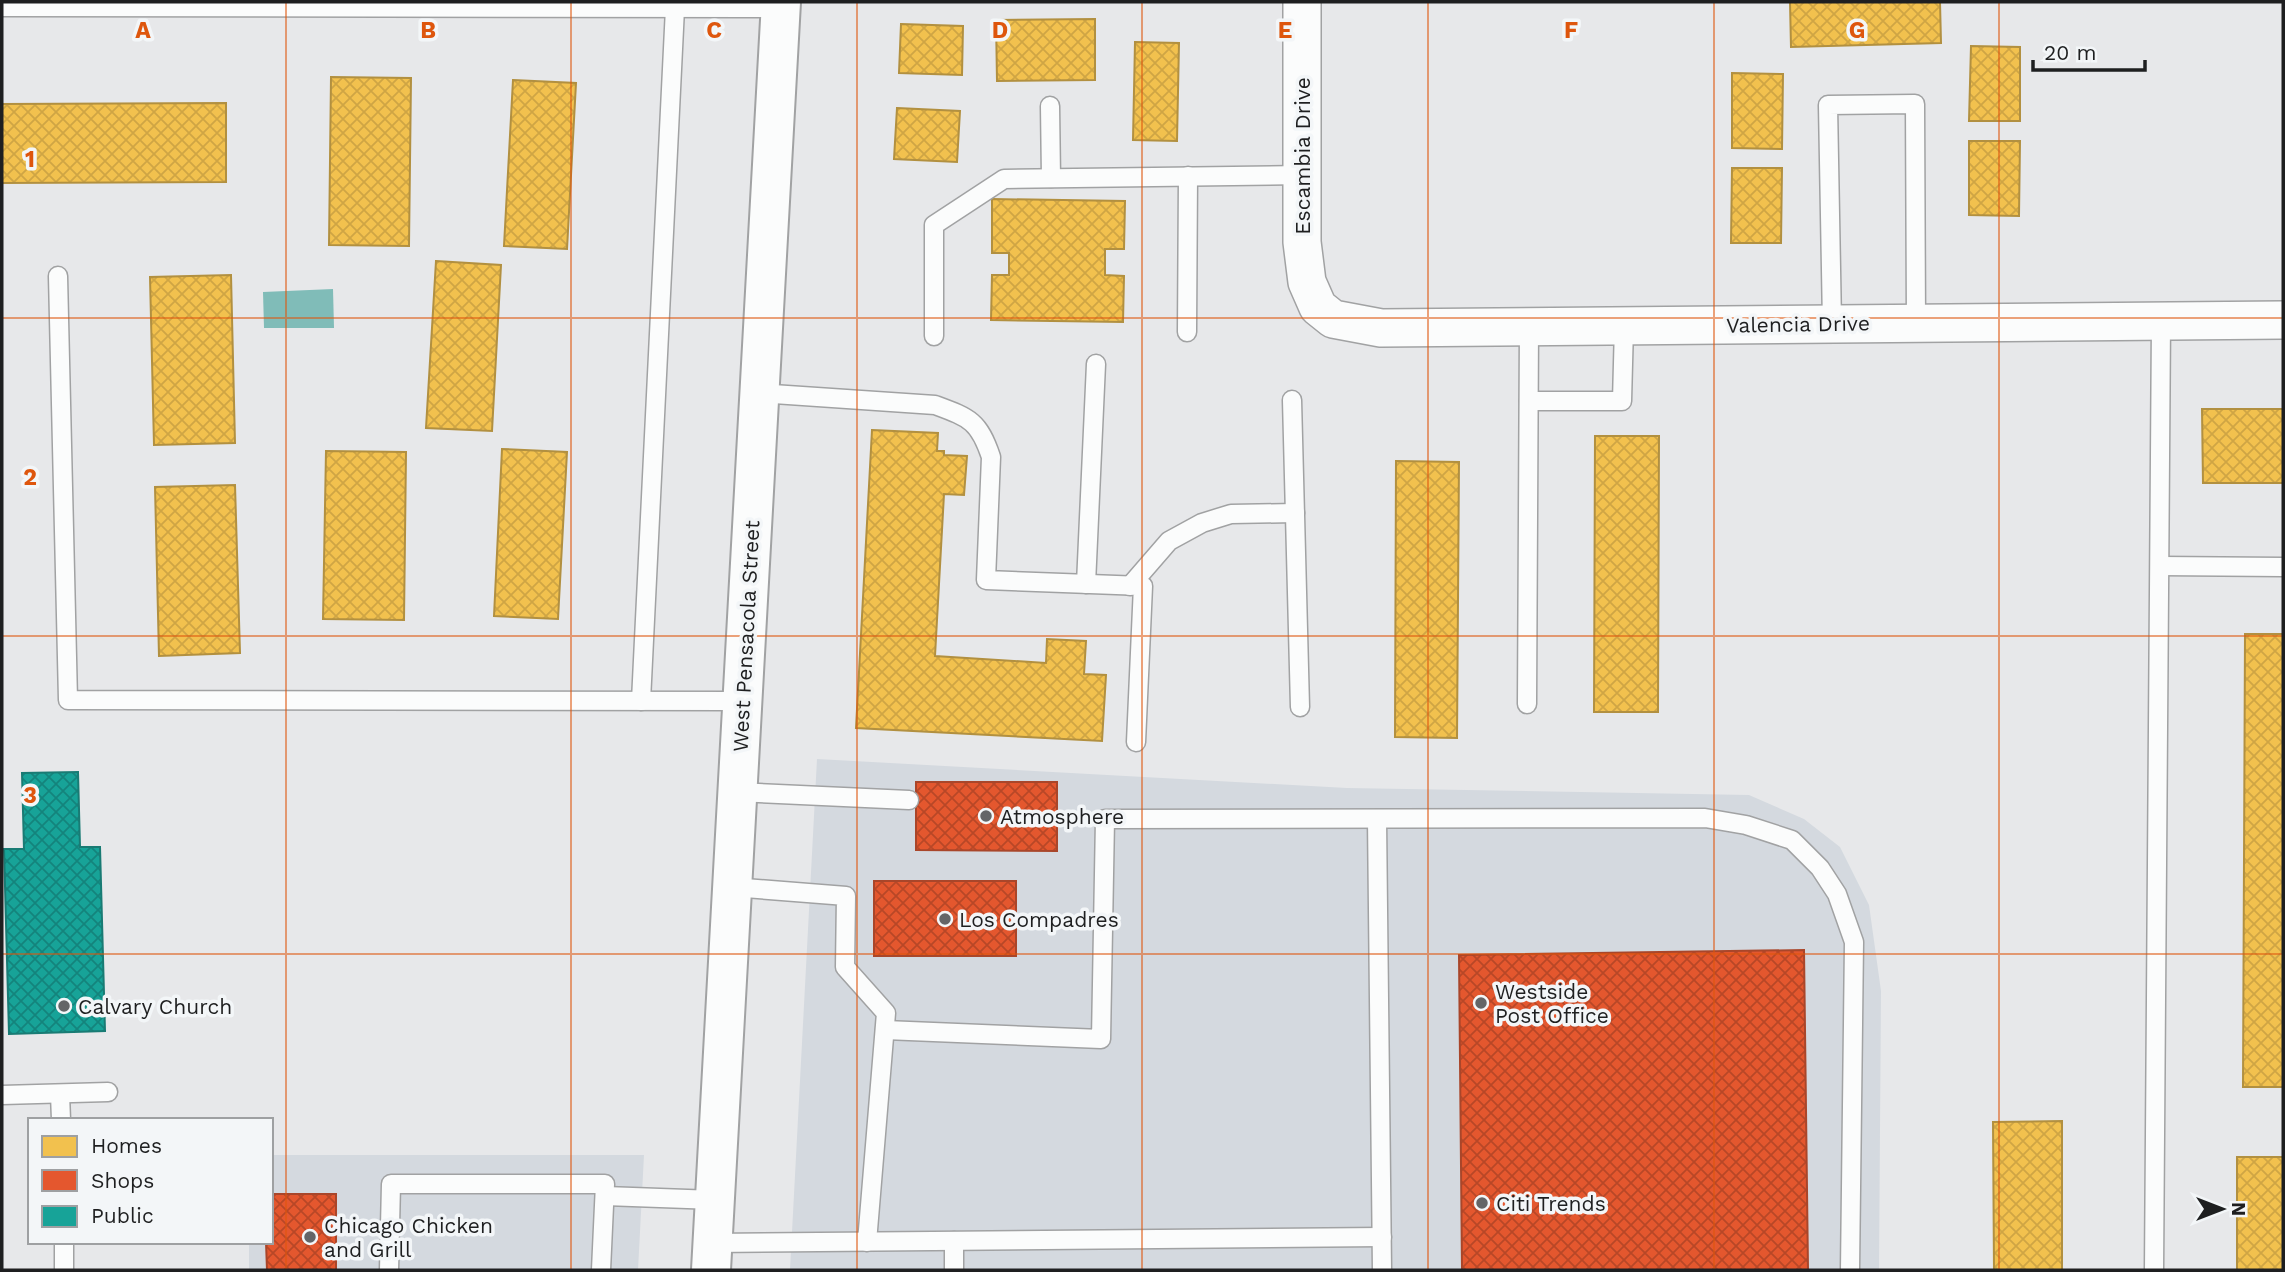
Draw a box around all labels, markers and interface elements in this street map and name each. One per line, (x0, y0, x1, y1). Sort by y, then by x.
text: A (135, 17, 151, 44)
text: B (420, 17, 436, 44)
text: C (706, 17, 722, 44)
text: D (992, 17, 1008, 44)
text: E (1278, 17, 1292, 44)
text: F (1564, 17, 1578, 44)
text: G (1849, 17, 1865, 44)
scale bar (2033, 28, 2145, 72)
text: 20 m (2044, 40, 2096, 65)
street label: Escambia Drive (1290, 77, 1315, 235)
text: 1 (25, 146, 35, 173)
street label: Valencia Drive (1726, 310, 1870, 338)
text: 2 (23, 464, 37, 491)
street label: West Pensacola Street (727, 519, 765, 752)
text: 3 (23, 782, 37, 809)
place label: Atmosphere (1000, 804, 1124, 829)
marker: Atmosphere (978, 808, 994, 824)
place label: Los Compadres (959, 907, 1119, 932)
marker: Los Compadres (937, 911, 953, 927)
place label: Westside Post Office (1495, 979, 1609, 1028)
place label: Calvary Church (78, 994, 232, 1019)
marker: Westside Post Office (1473, 995, 1489, 1011)
marker: Calvary Church (56, 998, 72, 1014)
legend (28, 1118, 273, 1244)
text: Homes (91, 1133, 162, 1158)
text: Shops (91, 1168, 154, 1193)
north arrow (2187, 1174, 2257, 1244)
place label: Citi Trends (1496, 1191, 1606, 1216)
marker: Citi Trends (1474, 1195, 1490, 1211)
text: N (2227, 1202, 2250, 1216)
text: Public (91, 1203, 154, 1228)
place label: Chicago Chicken and Grill (324, 1213, 493, 1262)
marker: Chicago Chicken and Grill (302, 1229, 318, 1245)

